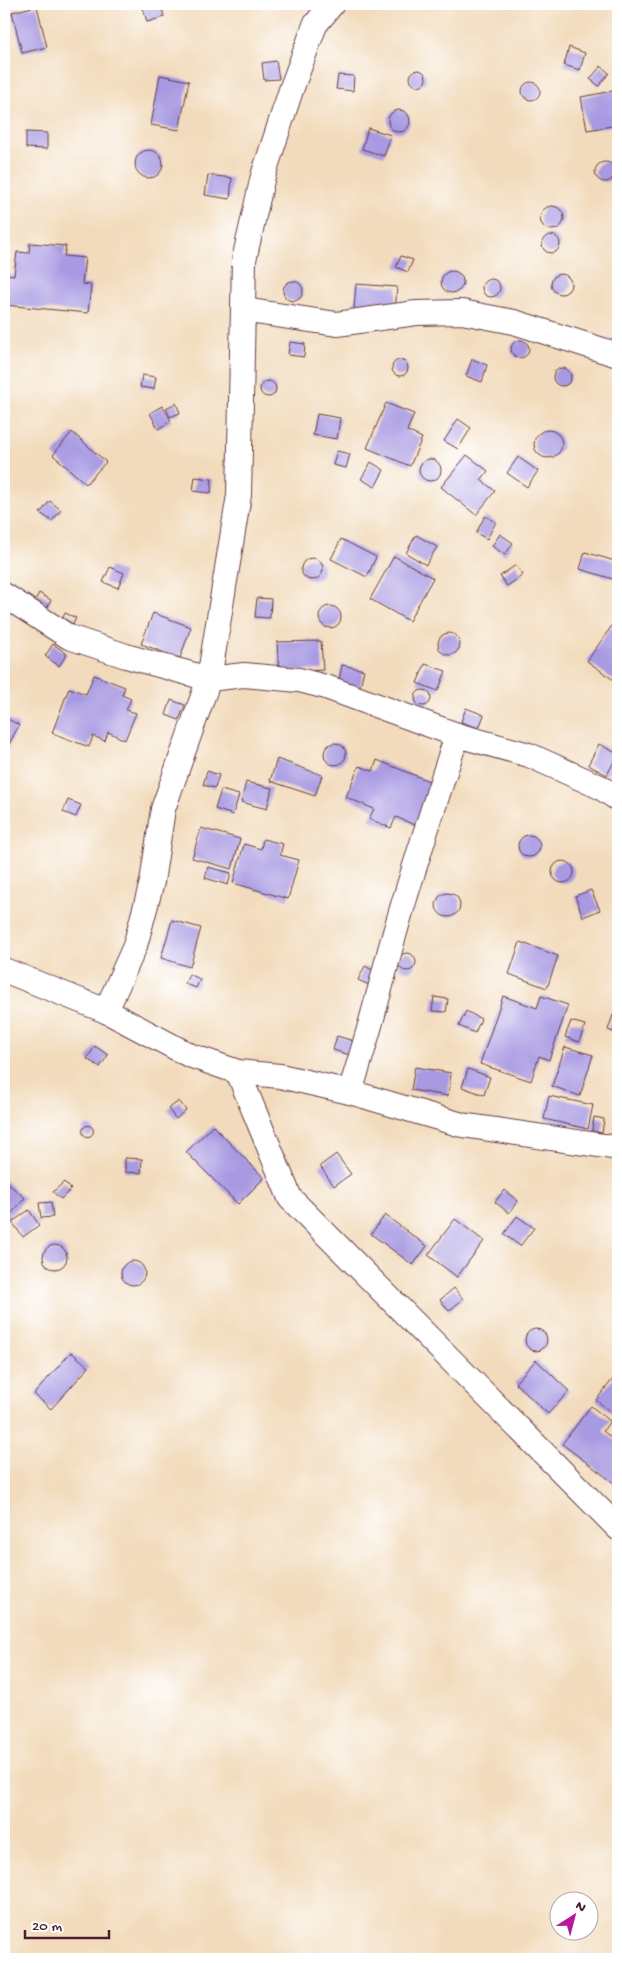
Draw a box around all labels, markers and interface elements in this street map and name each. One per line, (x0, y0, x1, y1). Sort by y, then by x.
north arrow (550, 1890, 600, 1940)
text: N (571, 1898, 589, 1917)
scale bar (25, 1908, 109, 1940)
text: 20 m (32, 1918, 62, 1936)

